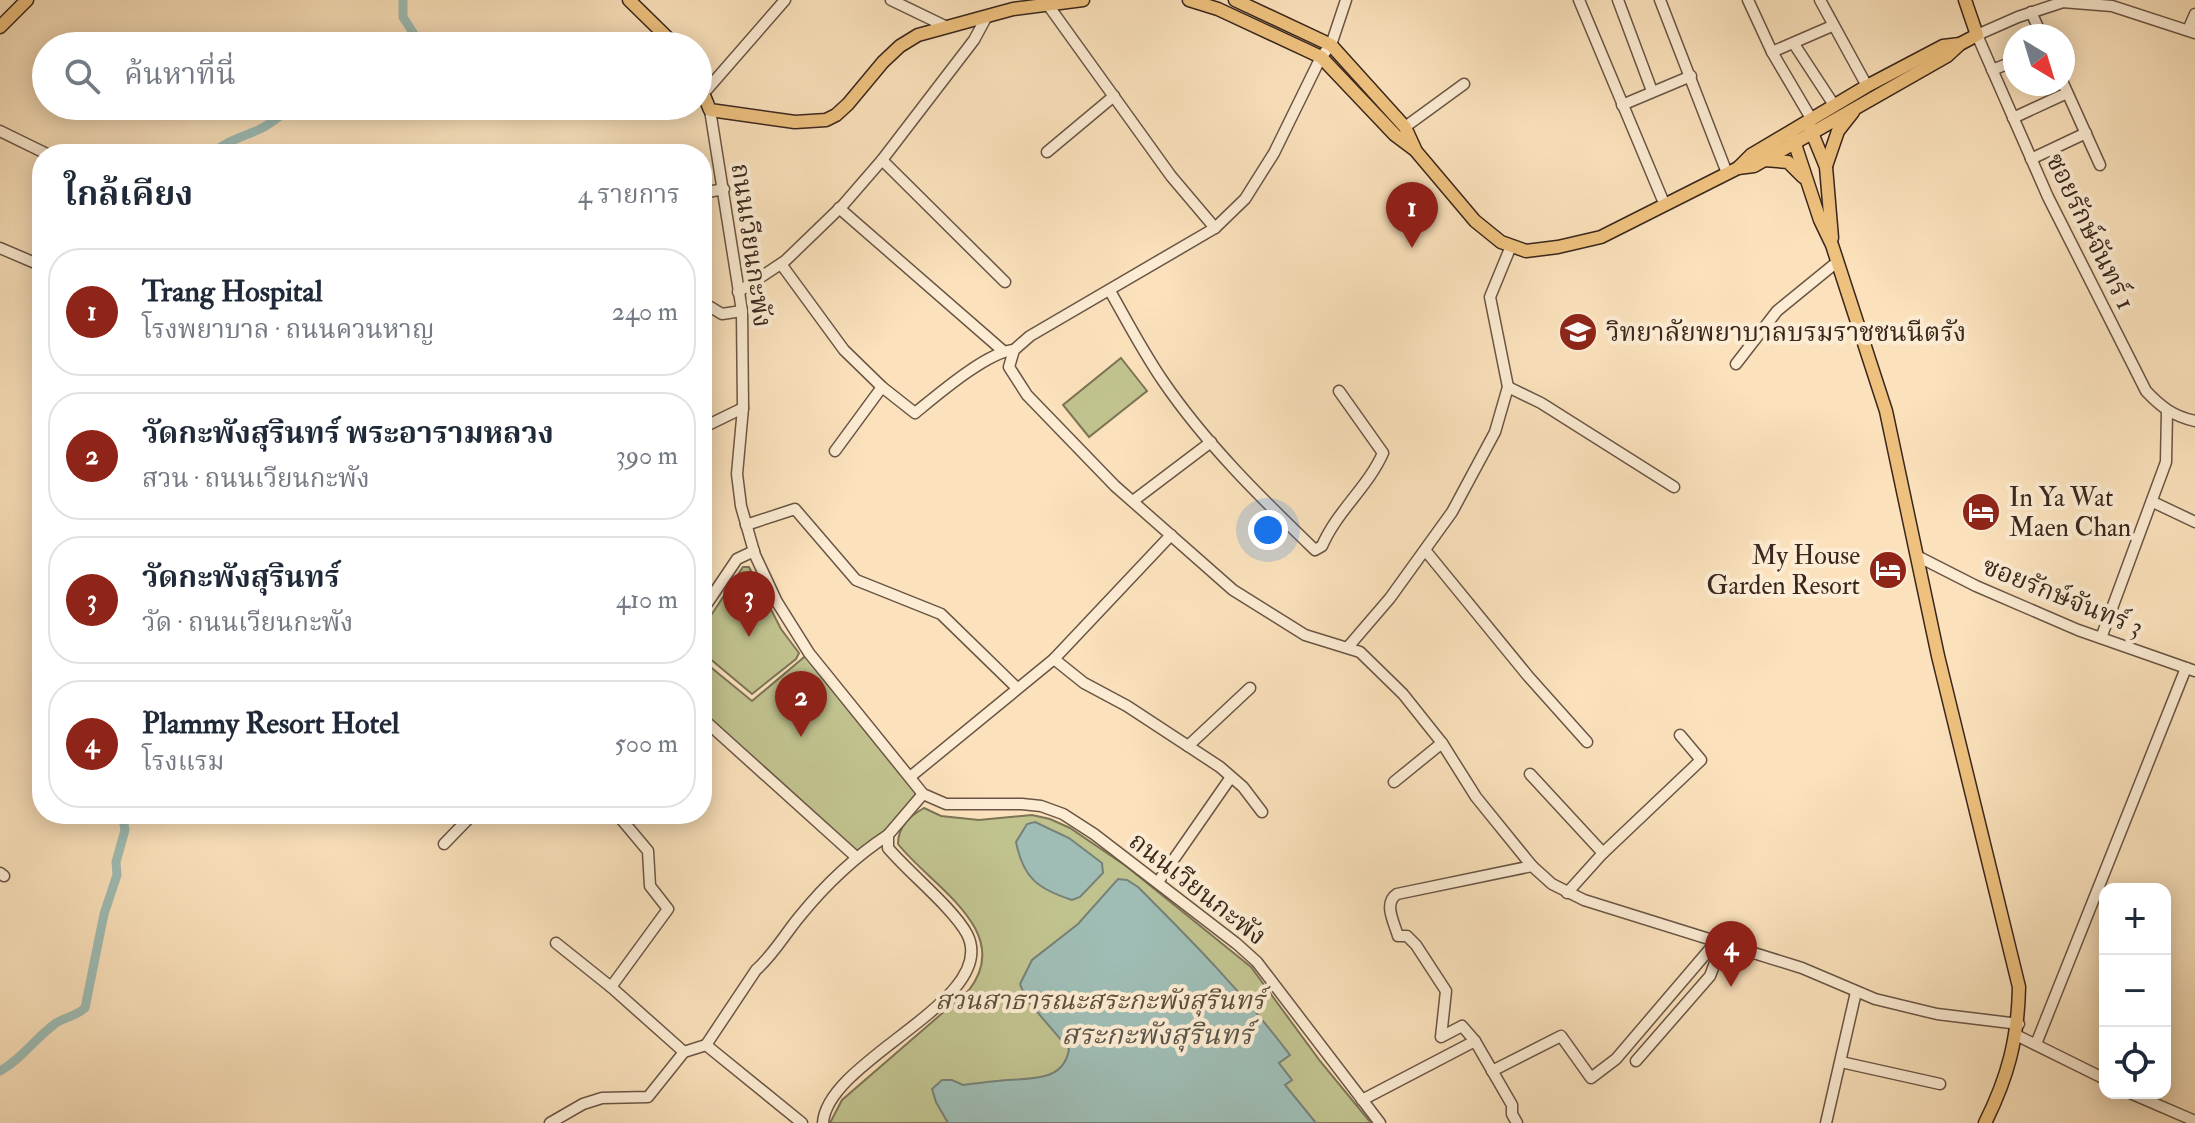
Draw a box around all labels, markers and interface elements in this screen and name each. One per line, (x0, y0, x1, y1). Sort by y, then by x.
north arrow (2003, 24, 2075, 96)
search box (32, 32, 712, 120)
icon: search (60, 54, 104, 98)
text: ค้นหาที่นี่ (124, 56, 236, 93)
street label: ซอยรักษ์จันทร์ 1 (2039, 148, 2143, 315)
street label: ถนนเวียนกะพัง (724, 161, 778, 329)
text: ใกล้เคียง (64, 173, 193, 216)
text: 4 รายการ (578, 179, 680, 211)
pin: 1 (1386, 182, 1438, 248)
text: Trang Hospital (142, 273, 323, 310)
text: 1 (87, 296, 97, 328)
text: 240 m (612, 296, 678, 328)
school or university icon: วิทยาลัยพยาบาลบรมราชชนนีตรัง (1557, 311, 1599, 353)
text: โรงพยาบาล · ถนนควนหาญ (142, 314, 435, 346)
place label: วิทยาลัยพยาบาลบรมราชชนนีตรัง (1606, 317, 1966, 349)
text: วัดกะพังสุรินทร์ พระอารามหลวง (142, 415, 554, 452)
text: 2 (85, 440, 99, 472)
text: 390 m (616, 440, 678, 472)
text: สวน · ถนนเวียนกะพัง (142, 463, 370, 495)
place label: In Ya Wat Maen Chan (2009, 482, 2131, 544)
hotel icon: In Ya Wat Maen Chan (1960, 491, 2002, 533)
your location (1248, 510, 1288, 550)
place label: My House Garden Resort (1707, 540, 1860, 602)
hotel icon: My House Garden Resort (1867, 549, 1909, 591)
street label: ซอยรักษ์จันทร์ 3 (1978, 549, 2148, 644)
text: วัดกะพังสุรินทร์ (142, 559, 340, 596)
pin: 3 (723, 571, 775, 637)
text: 3 (87, 584, 97, 616)
text: 410 m (616, 584, 678, 616)
text: วัด · ถนนเวียนกะพัง (142, 607, 353, 639)
pin: 2 (775, 671, 827, 737)
text: Plammy Resort Hotel (142, 705, 400, 742)
text: 4 (85, 728, 99, 760)
text: 500 m (614, 728, 678, 760)
text: โรงแรม (142, 746, 225, 778)
street label: ถนนเวียนกะพัง (1122, 825, 1272, 952)
map controls (2099, 883, 2171, 1099)
button: + (2099, 883, 2171, 955)
pin: 4 (1705, 921, 1757, 987)
button: − (2099, 955, 2171, 1027)
park label: สวนสาธารณะสระกะพังสุรินทร์ (935, 985, 1271, 1017)
water label: สระกะพังสุรินทร์ (1062, 1018, 1259, 1053)
button: locate (2099, 1027, 2171, 1099)

